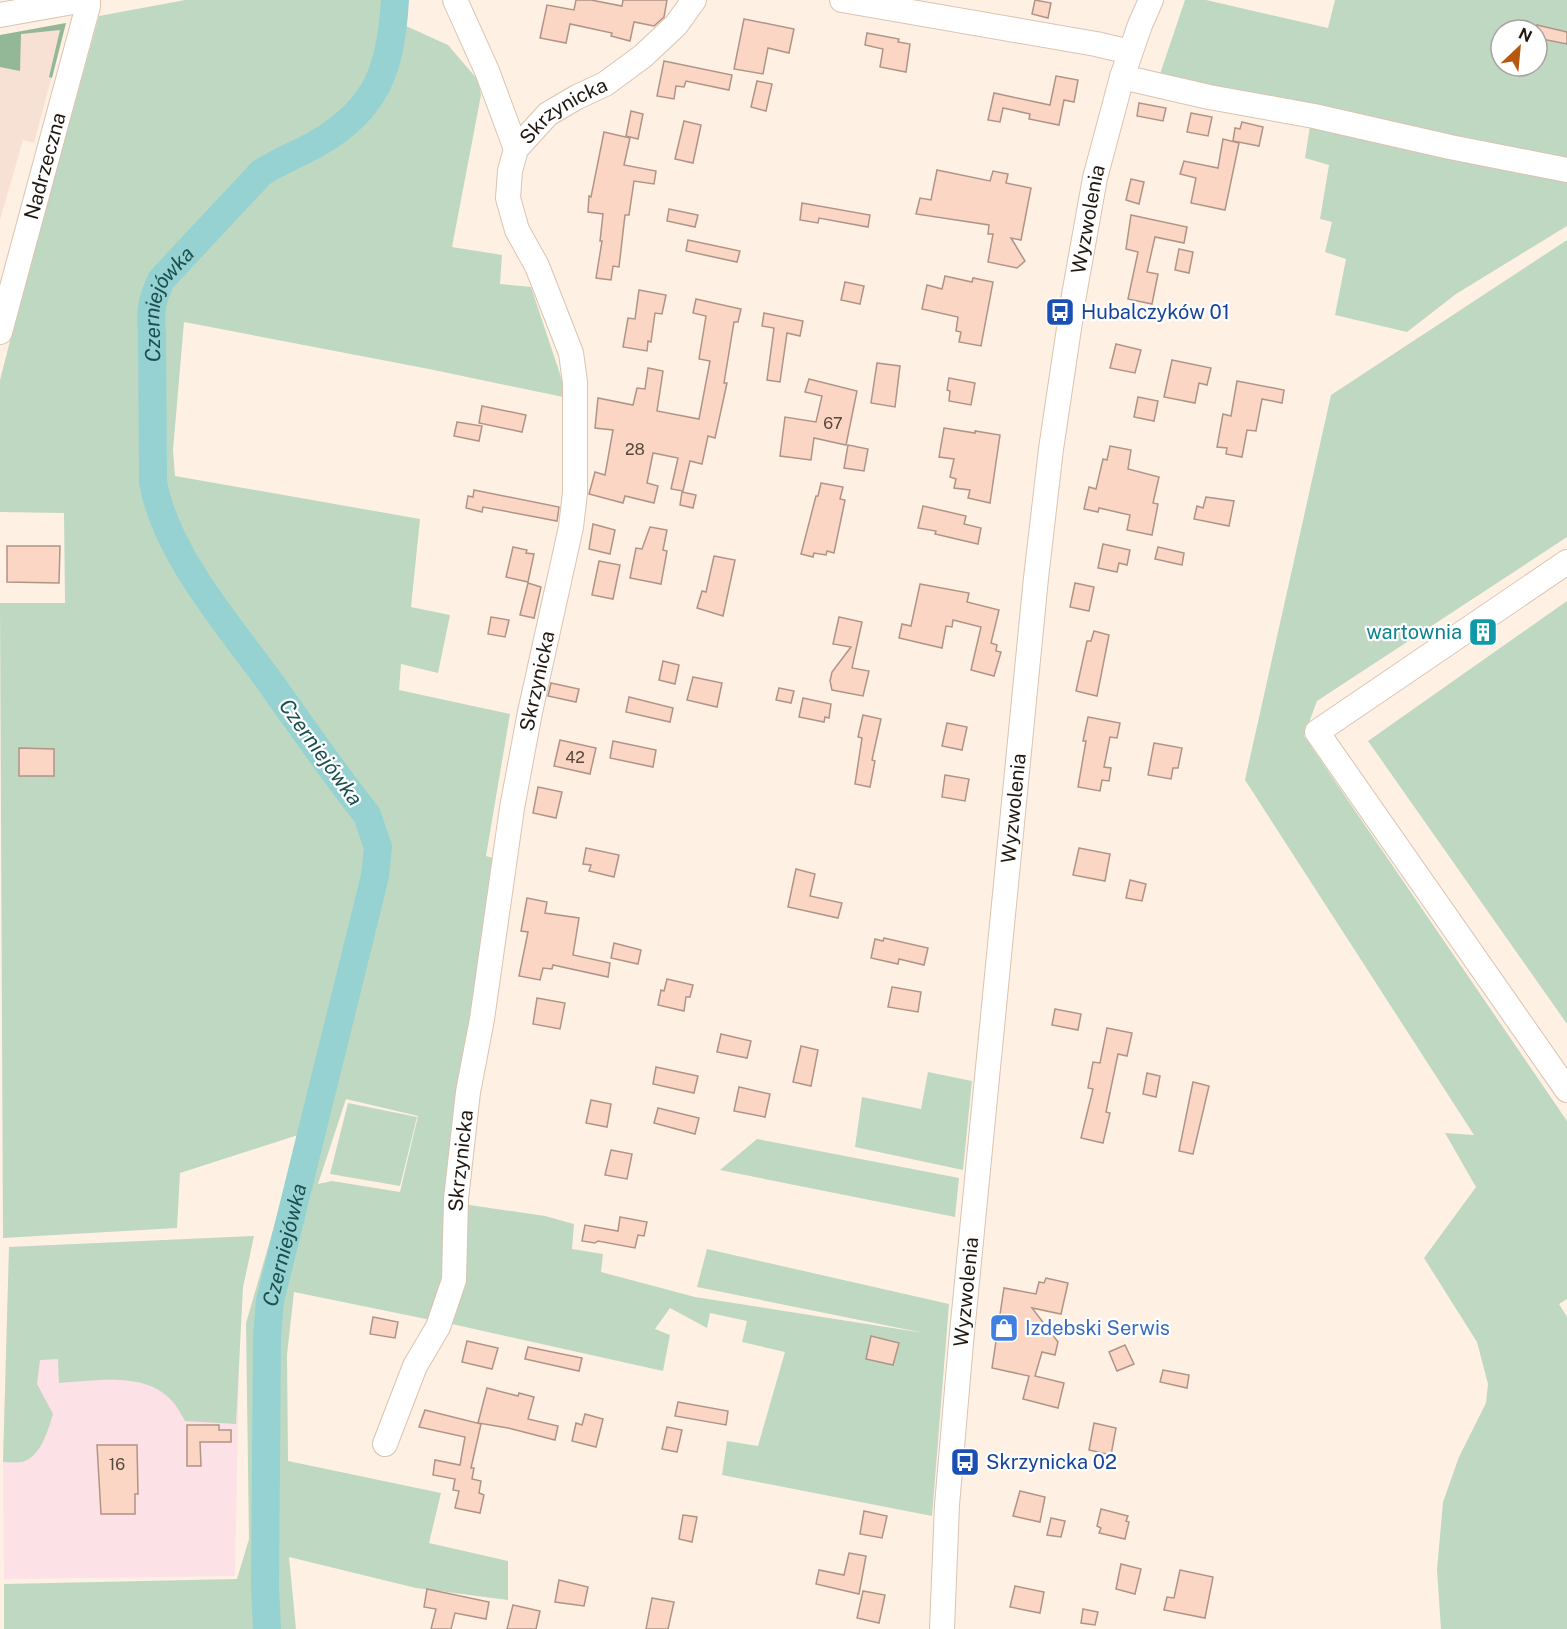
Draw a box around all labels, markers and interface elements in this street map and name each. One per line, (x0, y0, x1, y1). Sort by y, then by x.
north arrow (1489, 18, 1549, 78)
text: N (1516, 24, 1535, 46)
street label: Skrzynicka (515, 73, 611, 149)
street label: Nadrzeczna (19, 110, 71, 222)
street label: Wyzwolenia (1066, 162, 1110, 276)
water label: Czerniejówka (139, 241, 199, 362)
bus stop icon: Hubalczyków 01 (1044, 296, 1076, 328)
place label: Hubalczyków 01 (1081, 300, 1230, 324)
house number: 67 (823, 414, 843, 433)
house number: 28 (625, 440, 645, 459)
building icon: wartownia (1467, 616, 1499, 648)
place label: wartownia (1366, 620, 1462, 644)
street label: Skrzynicka (515, 629, 560, 733)
water label: Czerniejówka (274, 694, 368, 810)
house number: 42 (565, 748, 585, 767)
street label: Wyzwolenia (996, 752, 1031, 864)
street label: Skrzynicka (444, 1109, 478, 1212)
water label: Czerniejówka (257, 1181, 311, 1309)
street label: Wyzwolenia (949, 1236, 983, 1348)
shop icon: Izdebski Serwis (988, 1312, 1020, 1344)
place label: Izdebski Serwis (1025, 1316, 1170, 1340)
bus stop icon: Skrzynicka 02 (949, 1446, 981, 1478)
place label: Skrzynicka 02 (986, 1450, 1117, 1474)
house number: 16 (109, 1455, 125, 1474)

